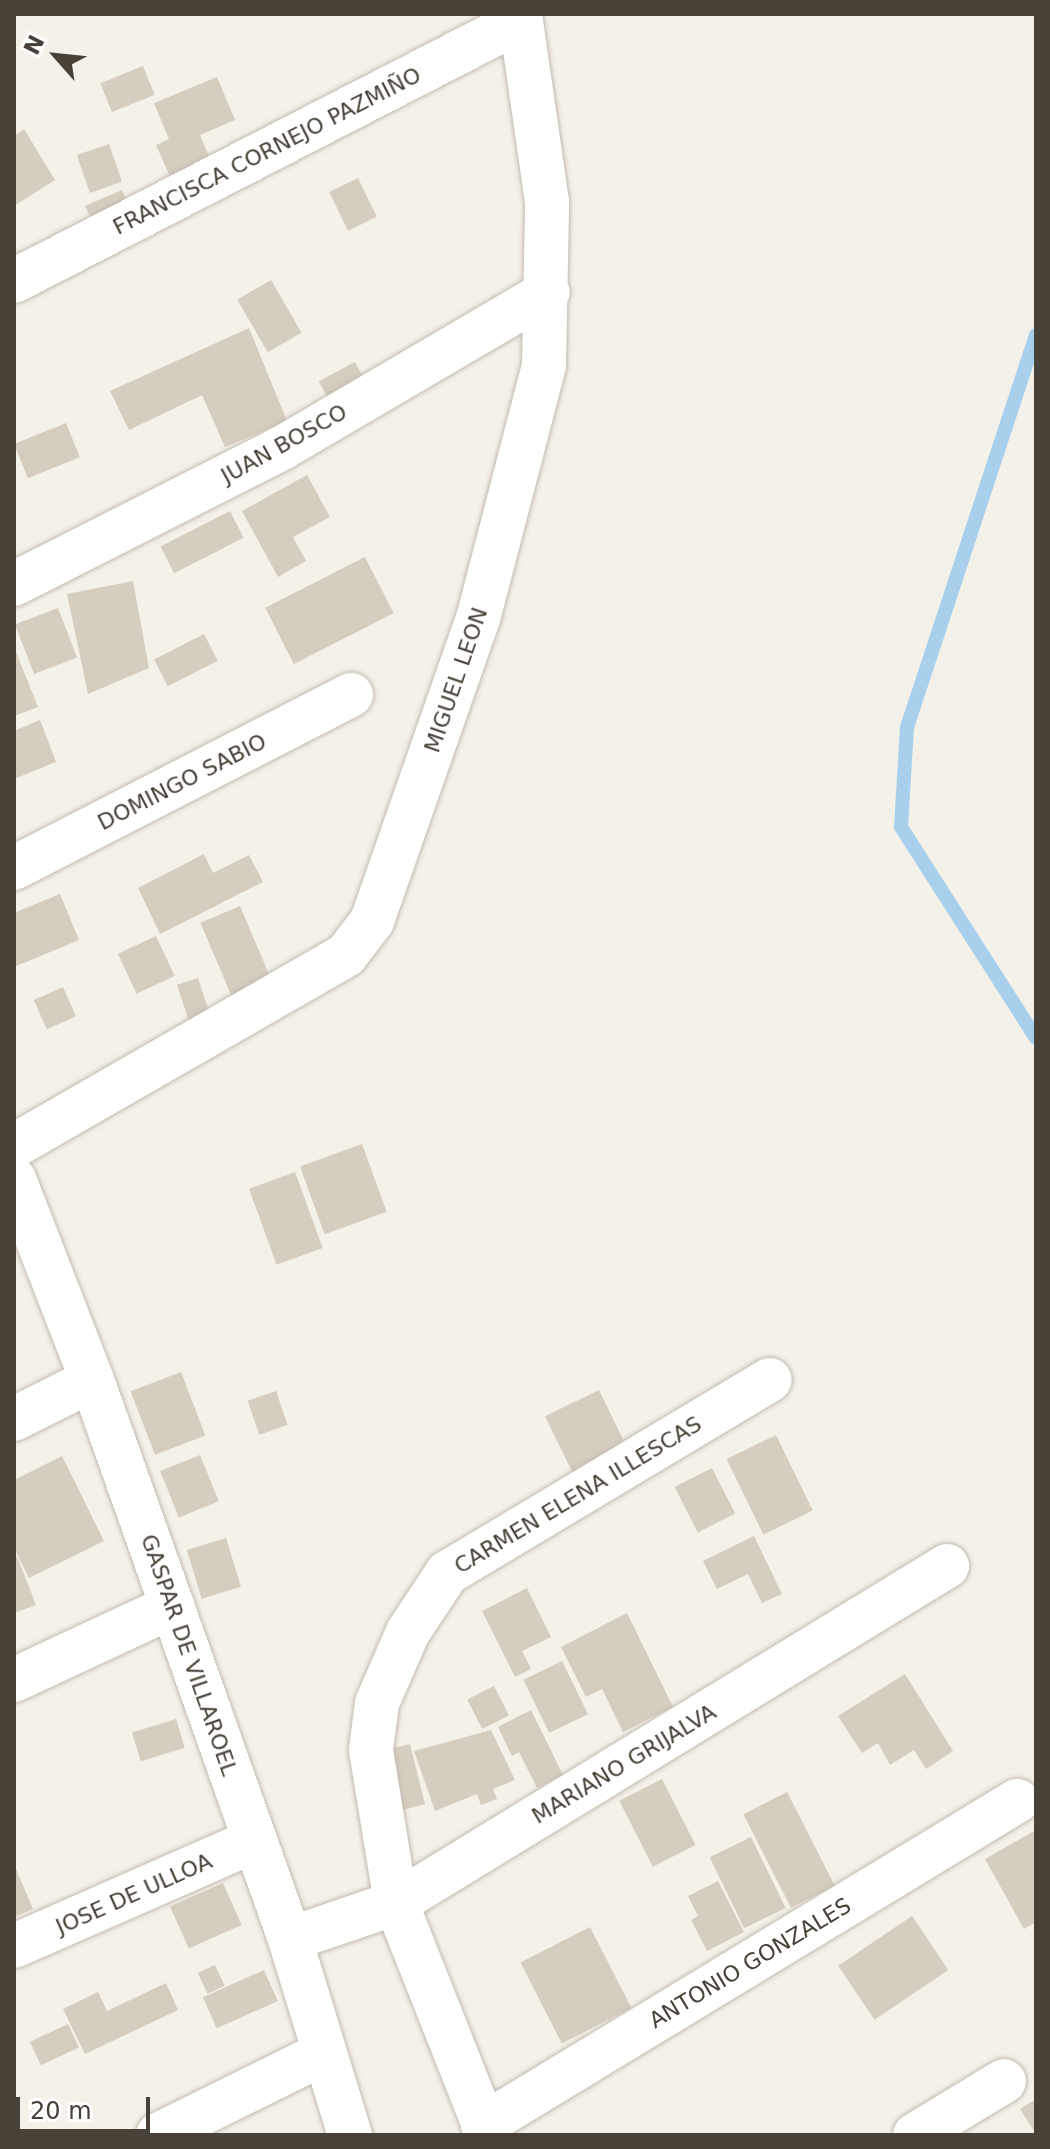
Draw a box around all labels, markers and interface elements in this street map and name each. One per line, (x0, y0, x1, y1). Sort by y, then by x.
north arrow (16, 16, 96, 96)
text: N (19, 31, 49, 59)
street label: FRANCISCA CORNEJO PAZMIÑO (109, 62, 425, 240)
street label: JUAN BOSCO (216, 399, 352, 489)
street label: MIGUEL LEON (419, 604, 493, 756)
street label: DOMINGO SABIO (93, 728, 271, 836)
street label: CARMEN ELENA ILLESCAS (450, 1411, 706, 1579)
street label: GASPAR DE VILLAROEL (135, 1531, 243, 1779)
street label: MARIANO GRIJALVA (527, 1699, 721, 1829)
street label: JOSE DE ULLOA (52, 1848, 216, 1940)
street label: ANTONIO GONZALES (644, 1892, 856, 2034)
scale bar (20, 2081, 154, 2131)
text: 20 m (30, 2097, 92, 2125)

